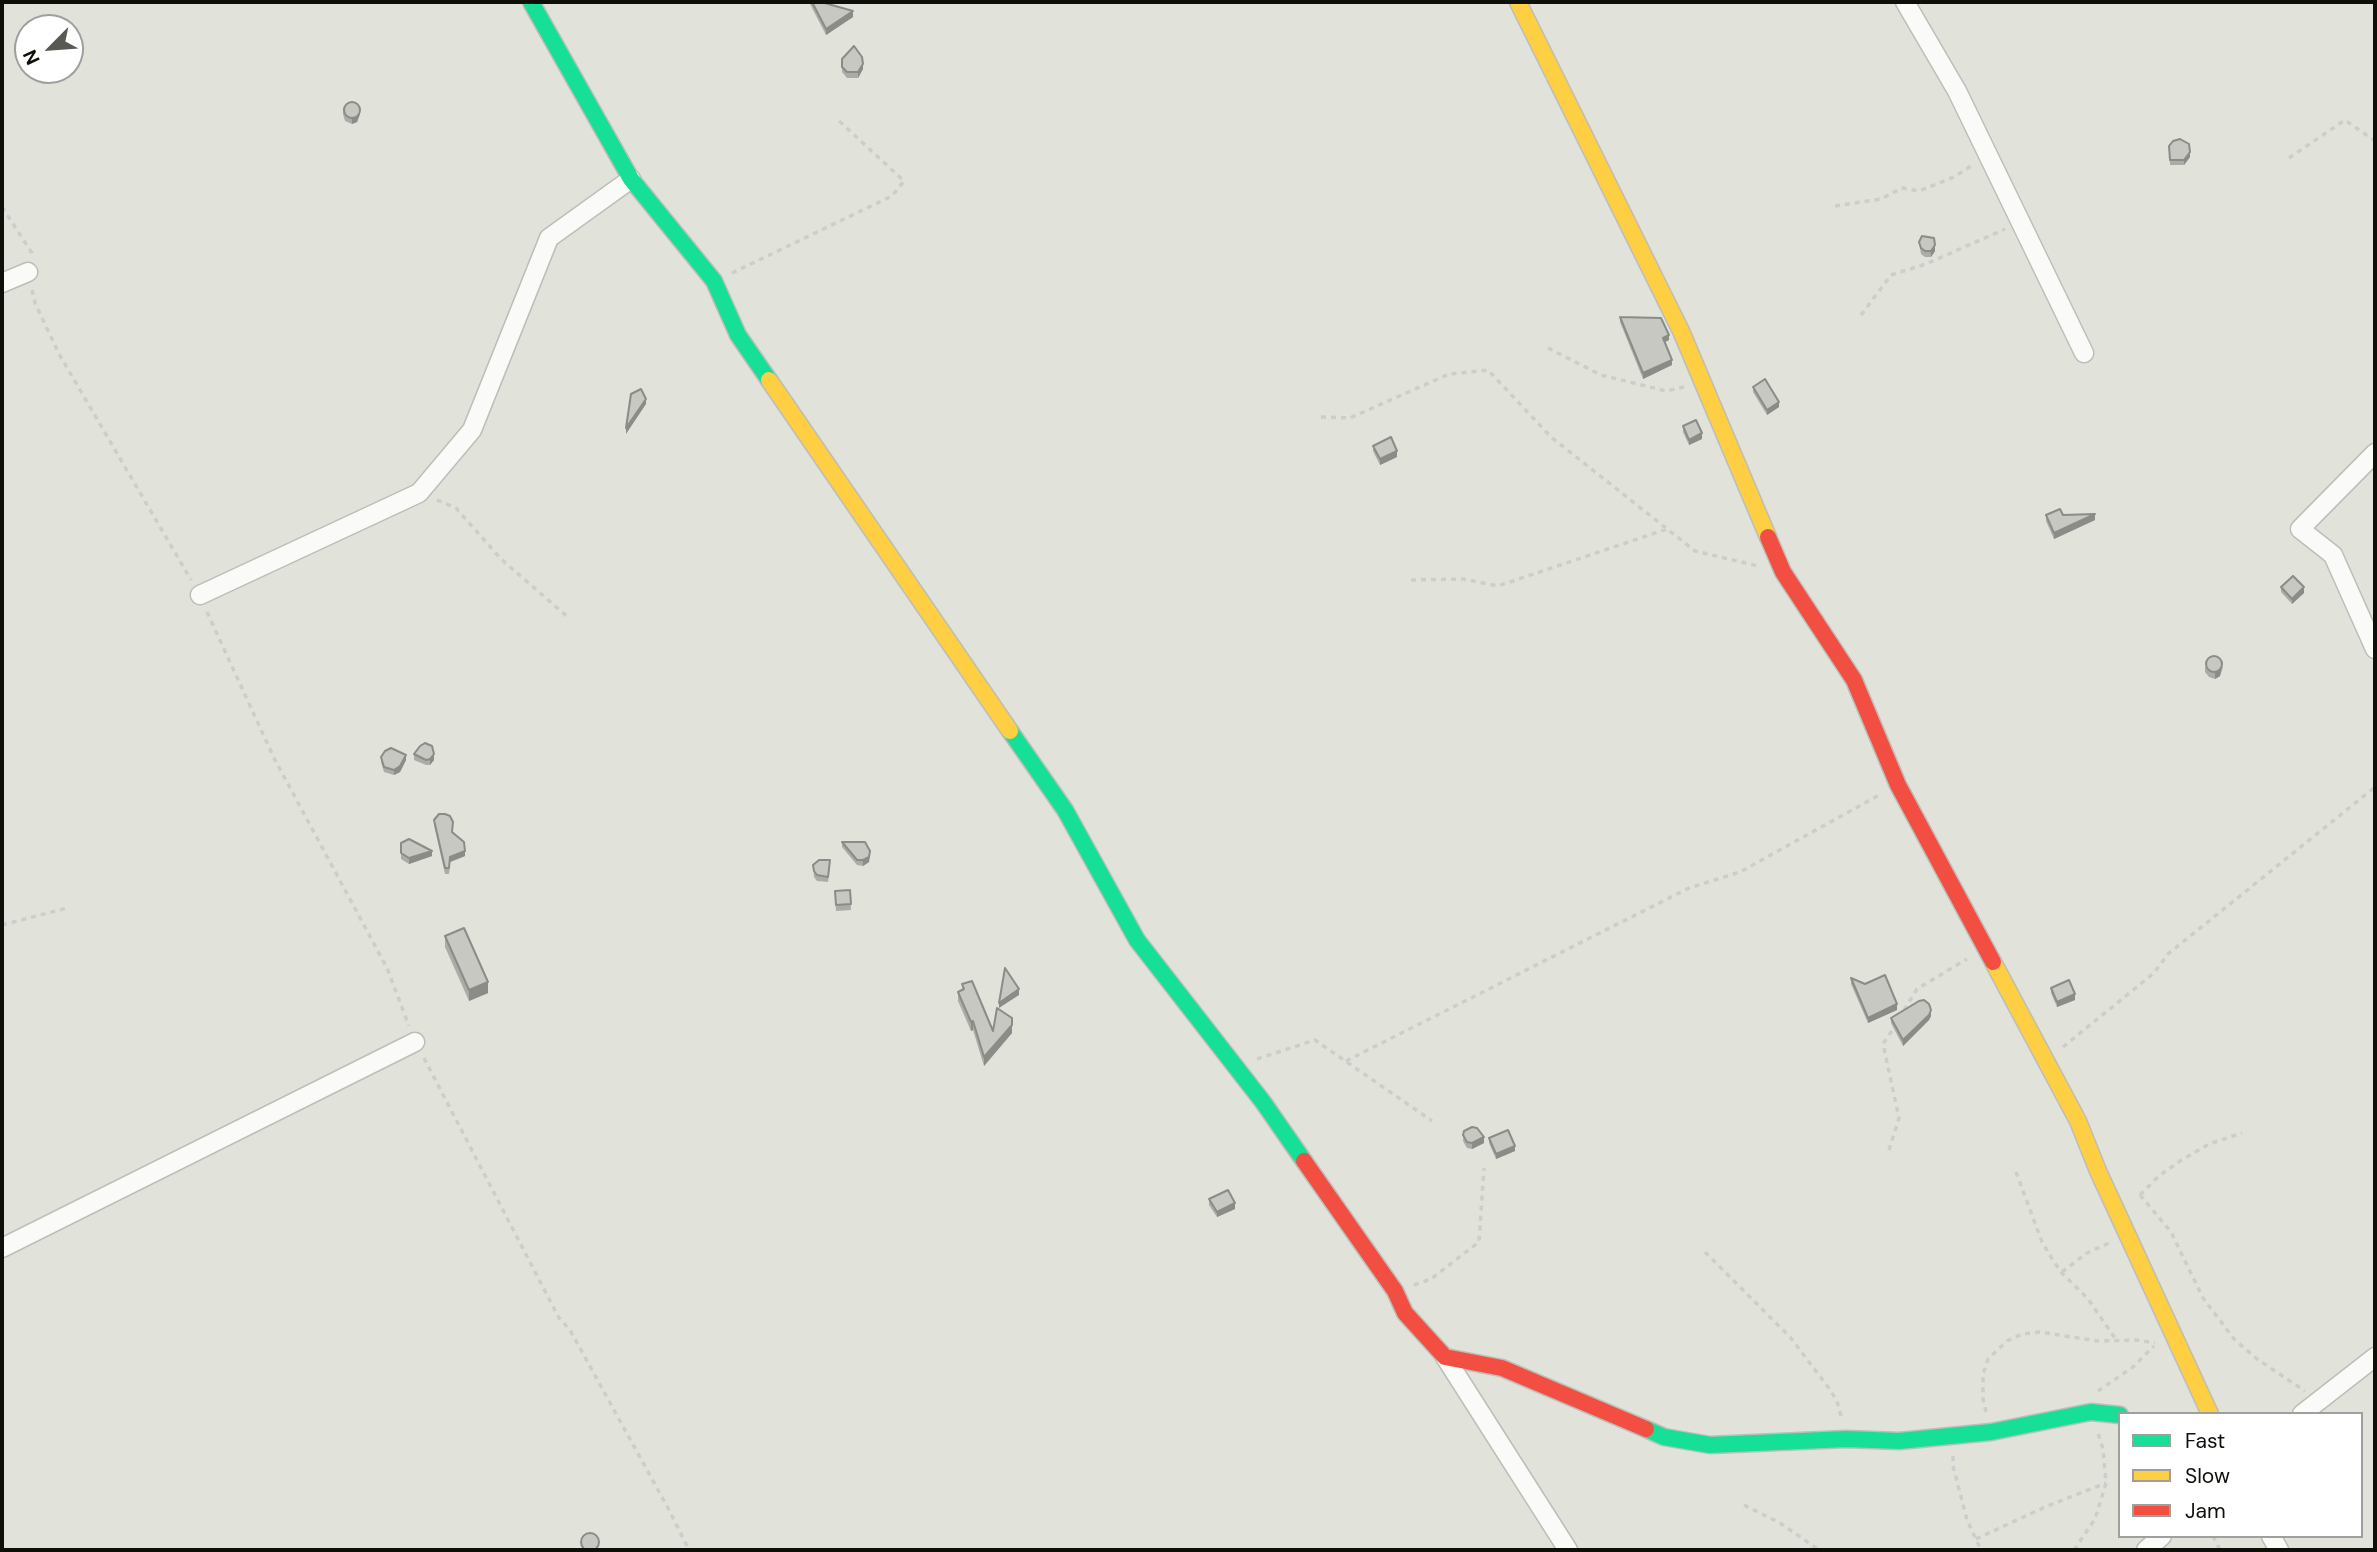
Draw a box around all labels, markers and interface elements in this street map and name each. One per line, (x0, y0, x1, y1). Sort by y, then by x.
north arrow (14, 14, 84, 84)
text: N (17, 46, 46, 69)
legend (2118, 1412, 2363, 1538)
text: Fast (2185, 1427, 2225, 1455)
text: Slow (2185, 1462, 2230, 1490)
text: Jam (2185, 1497, 2226, 1525)

